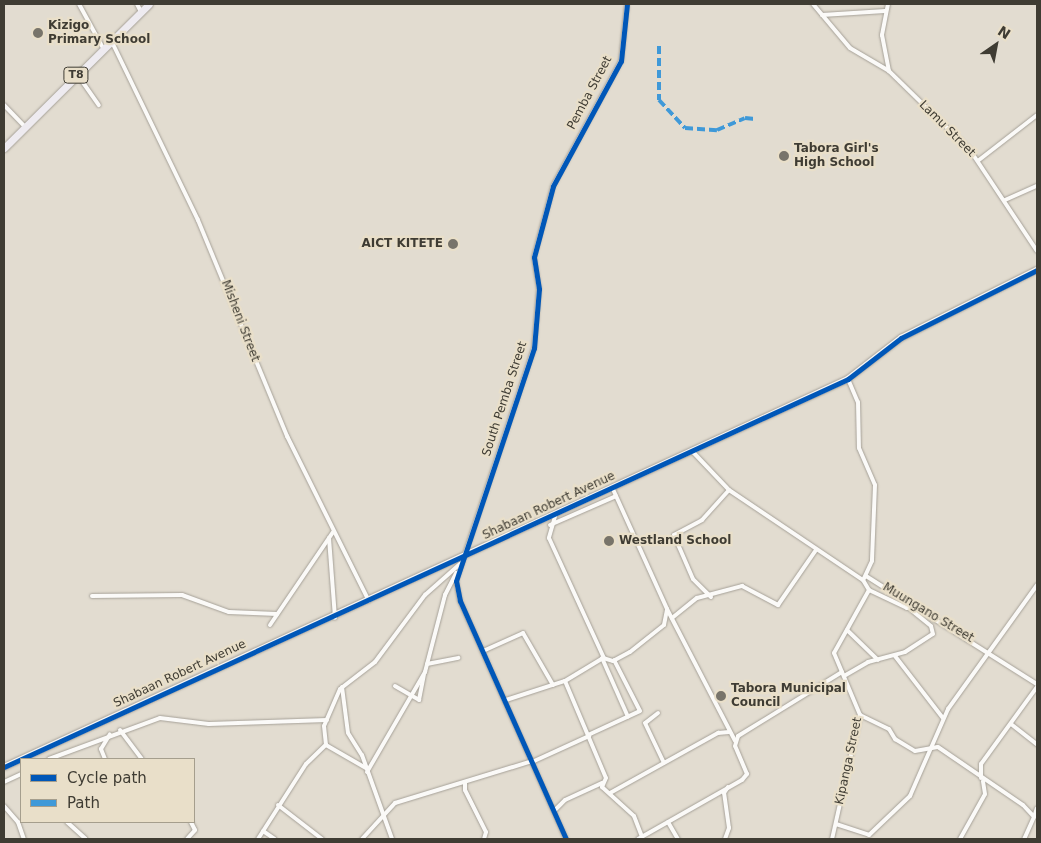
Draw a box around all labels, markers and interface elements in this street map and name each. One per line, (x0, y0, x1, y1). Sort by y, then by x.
place label: Kizigo Primary School (48, 19, 150, 47)
north arrow (971, 20, 1021, 70)
text: N (995, 23, 1013, 42)
marker: Kizigo Primary School (32, 27, 44, 39)
street label: Pemba Street (565, 54, 615, 132)
road number: T8 (62, 66, 90, 84)
street label: Lamu Street (916, 98, 978, 160)
place label: Tabora Girl's High School (794, 142, 879, 170)
marker: Tabora Girl's High School (778, 150, 790, 162)
place label: AICT KITETE (362, 237, 443, 251)
marker: AICT KITETE (447, 238, 459, 250)
street label: Misheni Street (218, 278, 262, 364)
street label: South Pemba Street (480, 340, 530, 458)
street label: Shabaan Robert Avenue (480, 469, 618, 543)
place label: Westland School (619, 534, 731, 548)
marker: Westland School (603, 535, 615, 547)
street label: Muungano Street (880, 580, 976, 646)
street label: Shabaan Robert Avenue (111, 637, 249, 711)
place label: Tabora Municipal Council (731, 682, 846, 710)
marker: Tabora Municipal Council (715, 690, 727, 702)
street label: Kipanga Street (833, 716, 865, 806)
legend (20, 758, 195, 823)
text: Cycle path (67, 769, 147, 787)
text: Path (67, 794, 100, 812)

